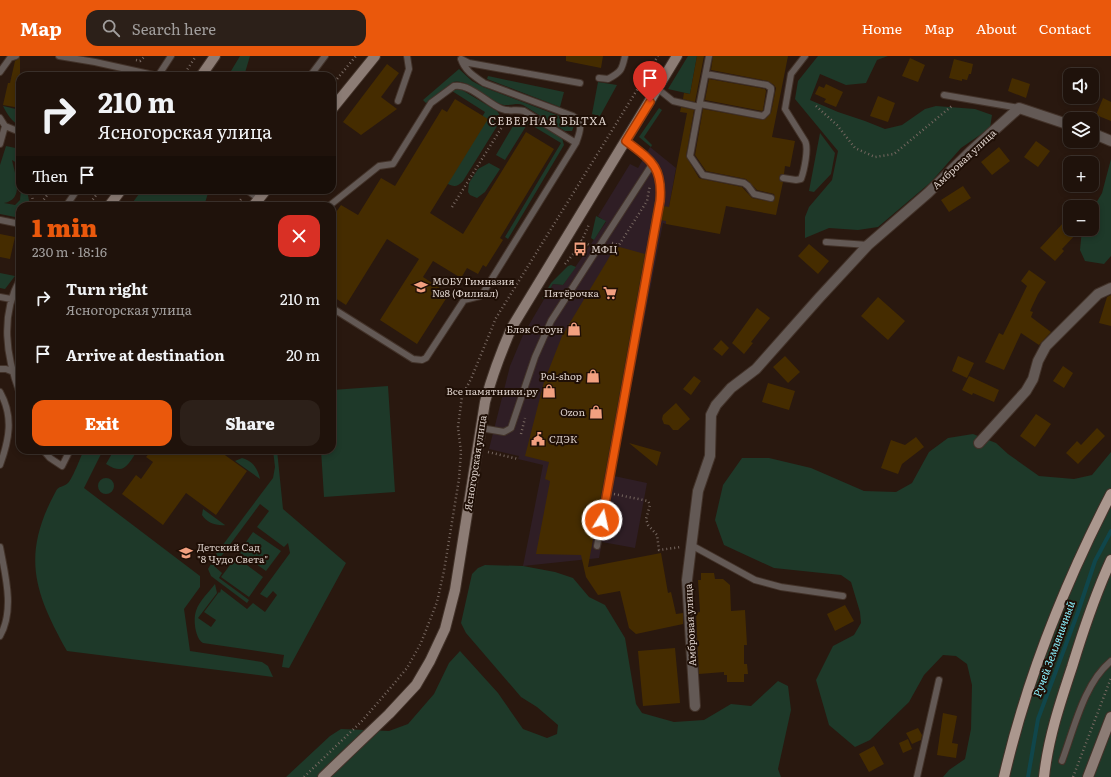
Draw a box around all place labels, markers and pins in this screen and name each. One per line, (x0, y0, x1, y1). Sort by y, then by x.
pin (633, 61, 667, 102)
bus stop icon: МФЦ (572, 241, 588, 257)
place label: МФЦ (591, 241, 618, 256)
place label: МОБУ Гимназия №8 (Филиал) (432, 273, 514, 300)
school or university icon: МОБУ Гимназия №8 (Филиал) (413, 279, 429, 295)
place label: Пятёрочка (544, 285, 600, 300)
supermarket icon: Пятёрочка (602, 285, 618, 301)
place label: Блэк Стоун (507, 321, 563, 336)
shop icon: Блэк Стоун (566, 321, 582, 337)
place label: Pol-shop (540, 368, 582, 383)
shop icon: Pol-shop (585, 368, 601, 384)
place label: Все памятники.ру (446, 383, 538, 398)
shop icon: Все памятники.ру (541, 383, 557, 399)
place label: Ozon (560, 404, 585, 419)
shop icon: Ozon (588, 404, 604, 420)
public building icon: СДЭК (530, 431, 546, 447)
place label: СДЭК (549, 431, 578, 446)
place label: Детский Сад "8 Чудо Света" (197, 539, 268, 566)
school or university icon: Детский Сад "8 Чудо Света" (178, 545, 194, 561)

